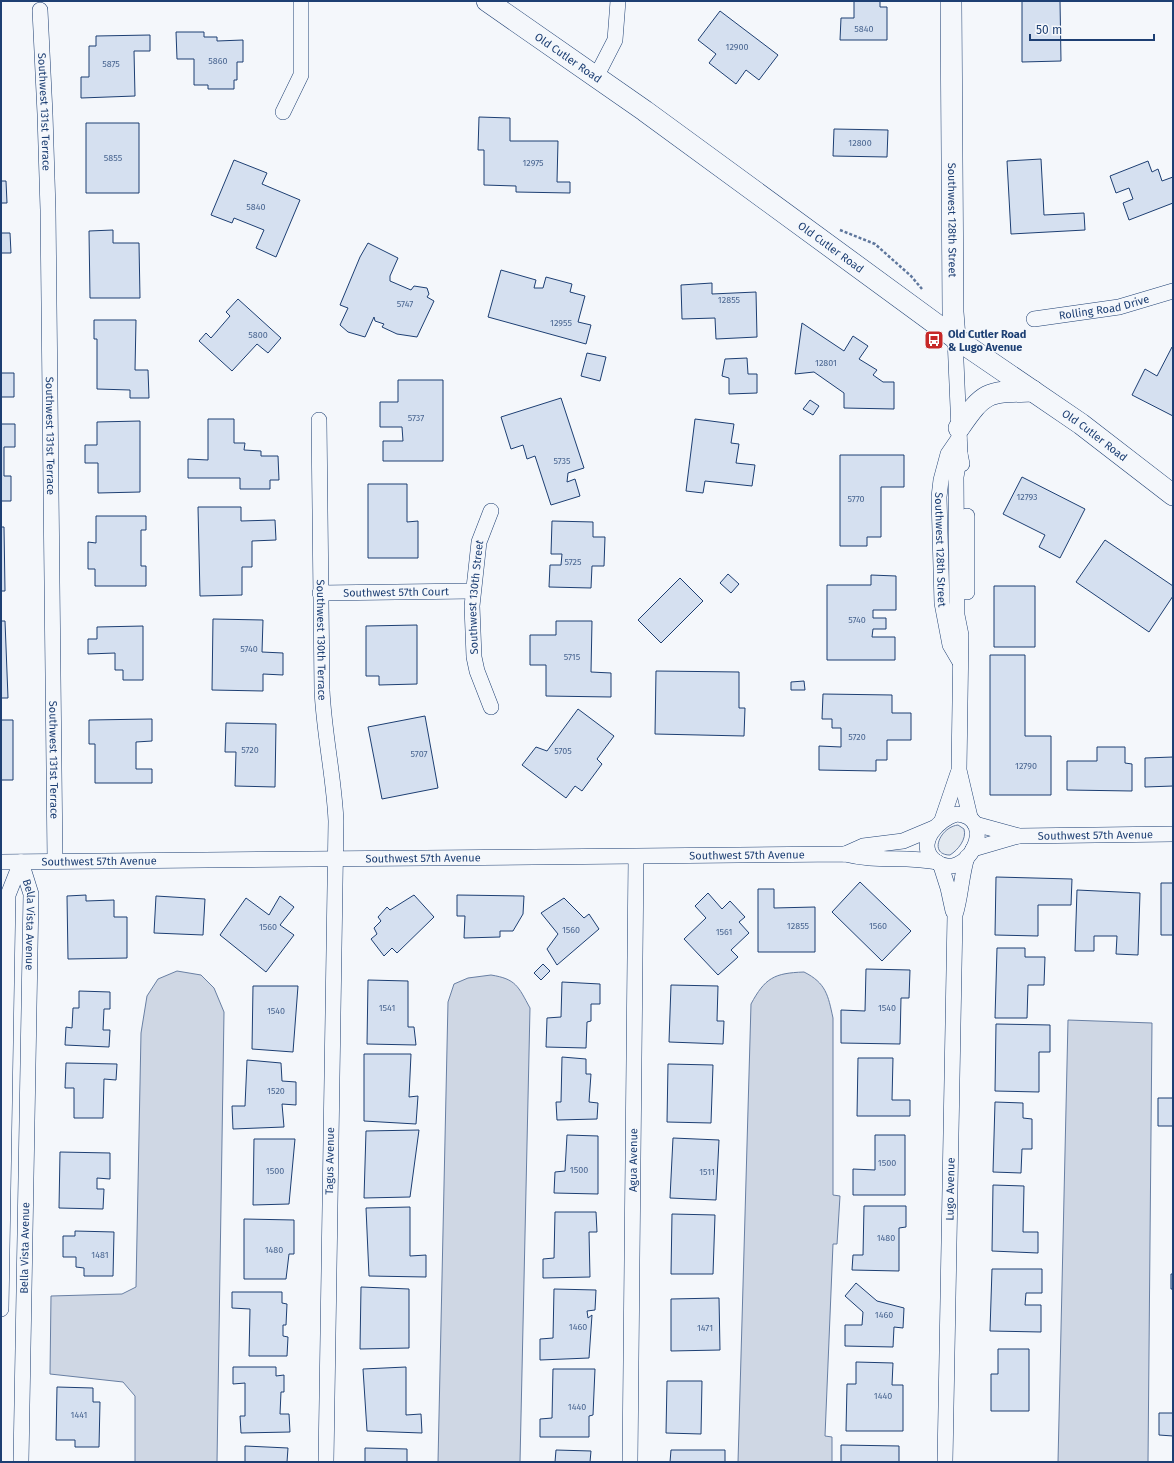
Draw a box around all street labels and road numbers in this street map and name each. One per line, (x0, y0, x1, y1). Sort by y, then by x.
street label: Old Cutler Road (532, 30, 604, 85)
street label: Southwest 131st Terrace (36, 53, 53, 171)
street label: Southwest 128th Street (946, 163, 959, 277)
street label: Old Cutler Road (796, 219, 866, 276)
street label: Rolling Road Drive (1058, 292, 1151, 322)
street label: Southwest 131st Terrace (43, 377, 58, 495)
street label: Old Cutler Road (1060, 407, 1130, 464)
street label: Southwest 128th Street (932, 491, 949, 608)
street label: Southwest 130th Street (466, 538, 486, 655)
street label: Southwest 130th Terrace (314, 579, 329, 701)
street label: Southwest 57th Court (343, 585, 449, 599)
street label: Southwest 131st Terrace (47, 701, 61, 819)
street label: Southwest 57th Avenue (1038, 828, 1153, 842)
street label: Southwest 57th Avenue (689, 848, 805, 862)
street label: Southwest 57th Avenue (365, 851, 481, 865)
street label: Southwest 57th Avenue (41, 854, 157, 868)
street label: Bella Vista Avenue (20, 877, 37, 970)
street label: Tagus Avenue (323, 1127, 337, 1195)
street label: Agua Avenue (626, 1128, 640, 1192)
street label: Lugo Avenue (943, 1157, 957, 1221)
street label: Bella Vista Avenue (18, 1202, 32, 1294)

